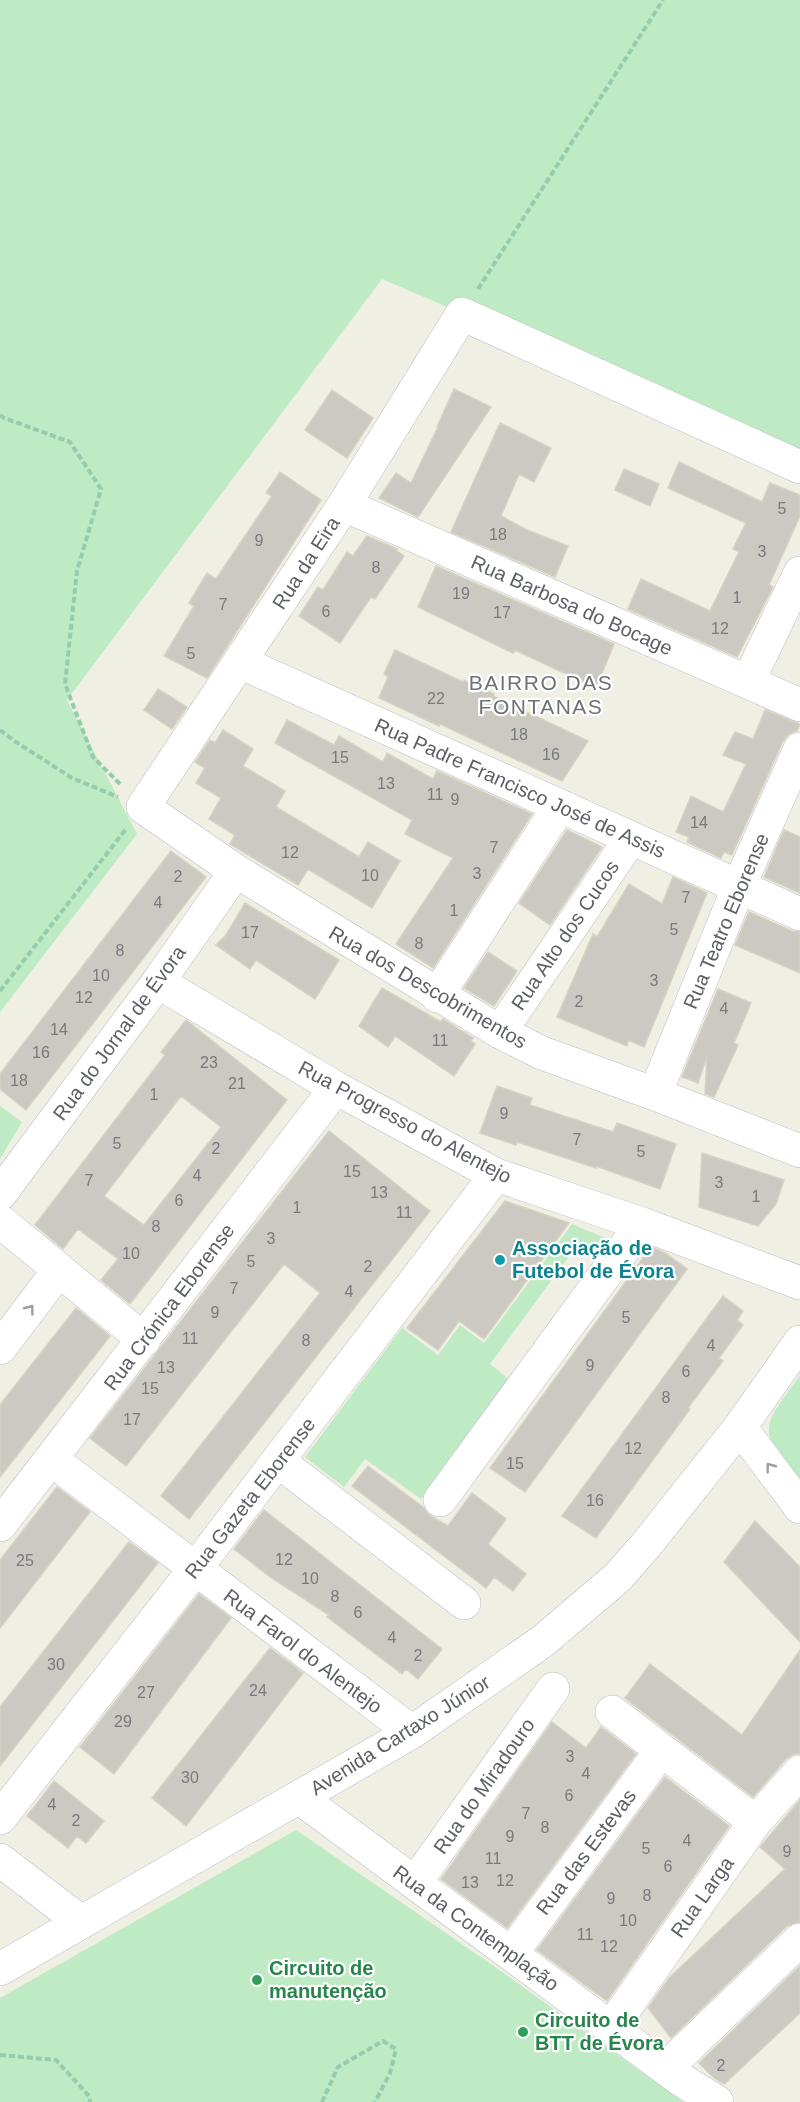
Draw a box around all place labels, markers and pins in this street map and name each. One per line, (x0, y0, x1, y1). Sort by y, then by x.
place label: Associação de Futebol de Évora (512, 1237, 675, 1282)
marker: Associação de Futebol de Évora (493, 1253, 507, 1267)
place label: Circuito de manutenção (269, 1957, 387, 2002)
marker: Circuito de manutenção (250, 1973, 264, 1987)
place label: Circuito de BTT de Évora (535, 2009, 665, 2054)
marker: Circuito de BTT de Évora (516, 2025, 530, 2039)

